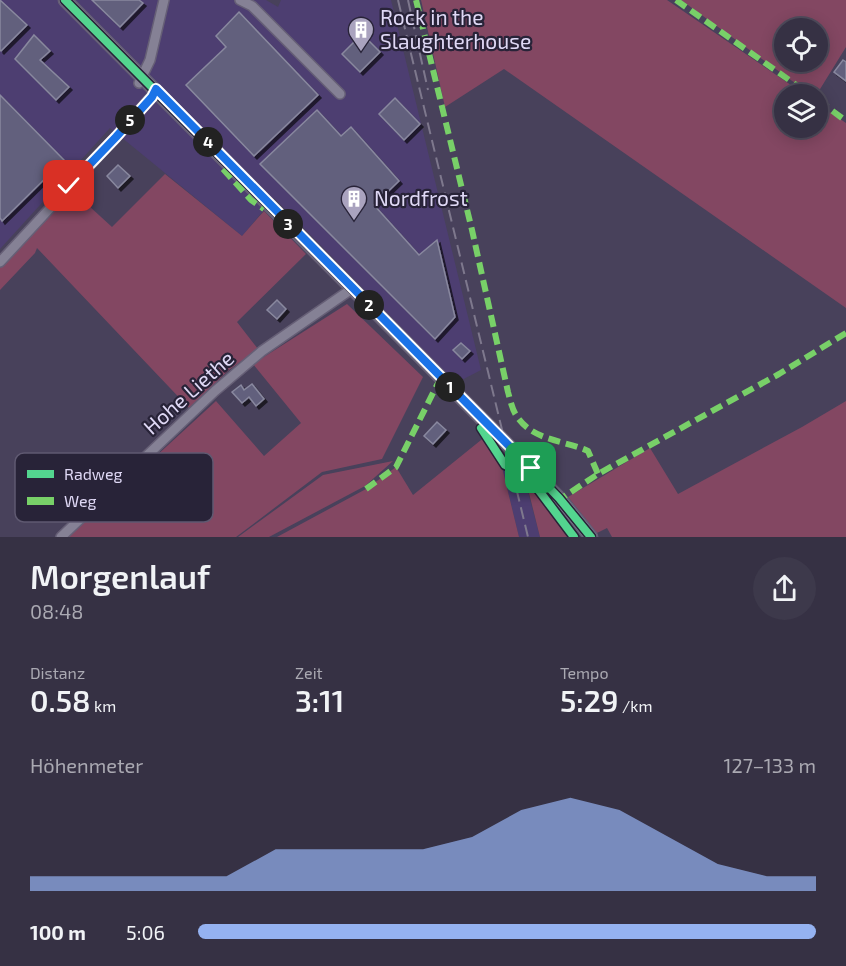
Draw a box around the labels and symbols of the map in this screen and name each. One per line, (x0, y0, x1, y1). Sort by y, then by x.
place label: Rock in the Slaughterhouse (380, 4, 531, 53)
building icon: Rock in the Slaughterhouse (346, 15, 376, 53)
pin: 5 (115, 105, 145, 135)
pin: 4 (193, 127, 223, 157)
pin (43, 160, 94, 211)
building icon: Nordfrost (339, 184, 369, 222)
place label: Nordfrost (374, 185, 468, 210)
pin: 3 (273, 209, 303, 239)
pin: 2 (354, 290, 384, 320)
street label: Hohe Liethe (138, 345, 238, 439)
pin: 1 (435, 372, 465, 402)
pin (505, 442, 556, 493)
legend (15, 453, 213, 522)
text: Radweg (64, 464, 123, 483)
text: Weg (64, 491, 96, 510)

